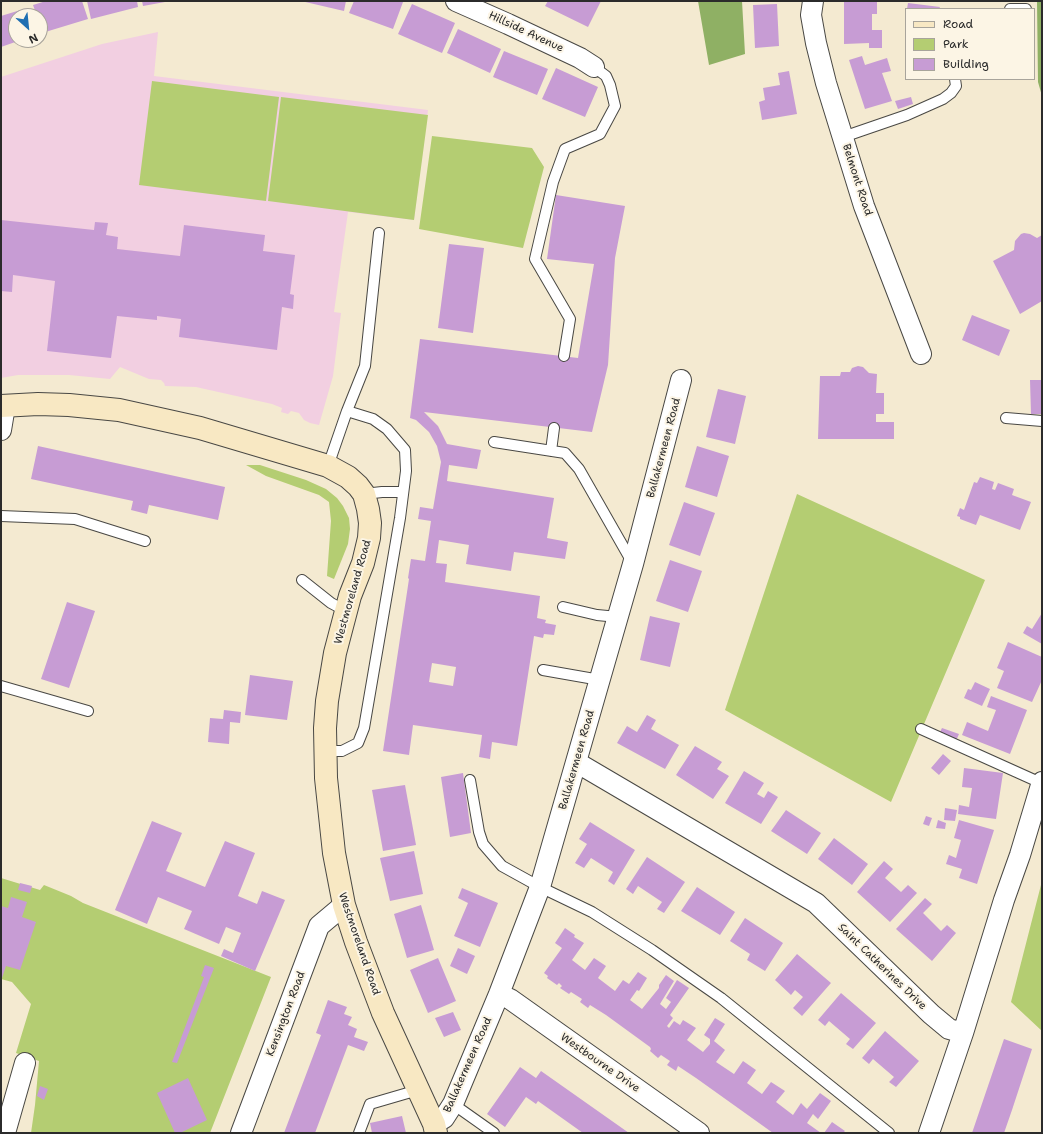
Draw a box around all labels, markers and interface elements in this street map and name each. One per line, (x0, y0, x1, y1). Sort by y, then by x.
north arrow (8, 8, 48, 48)
legend (905, 8, 1035, 80)
street label: Hillside Avenue (486, 9, 566, 55)
text: Road (943, 16, 973, 32)
text: N (26, 30, 41, 47)
text: Park (943, 36, 969, 52)
text: Building (943, 56, 989, 72)
street label: Belmont Road (839, 142, 875, 218)
street label: Ballakermeen Road (644, 396, 684, 500)
street label: Westmoreland Road (332, 538, 374, 646)
street label: Ballakermeen Road (556, 709, 598, 811)
street label: Westmoreland Road (335, 891, 383, 997)
street label: Saint Catherines Drive (835, 921, 929, 1013)
street label: Kensington Road (264, 970, 308, 1058)
street label: Ballakermeen Road (441, 1015, 495, 1115)
street label: Westbourne Drive (558, 1031, 642, 1095)

